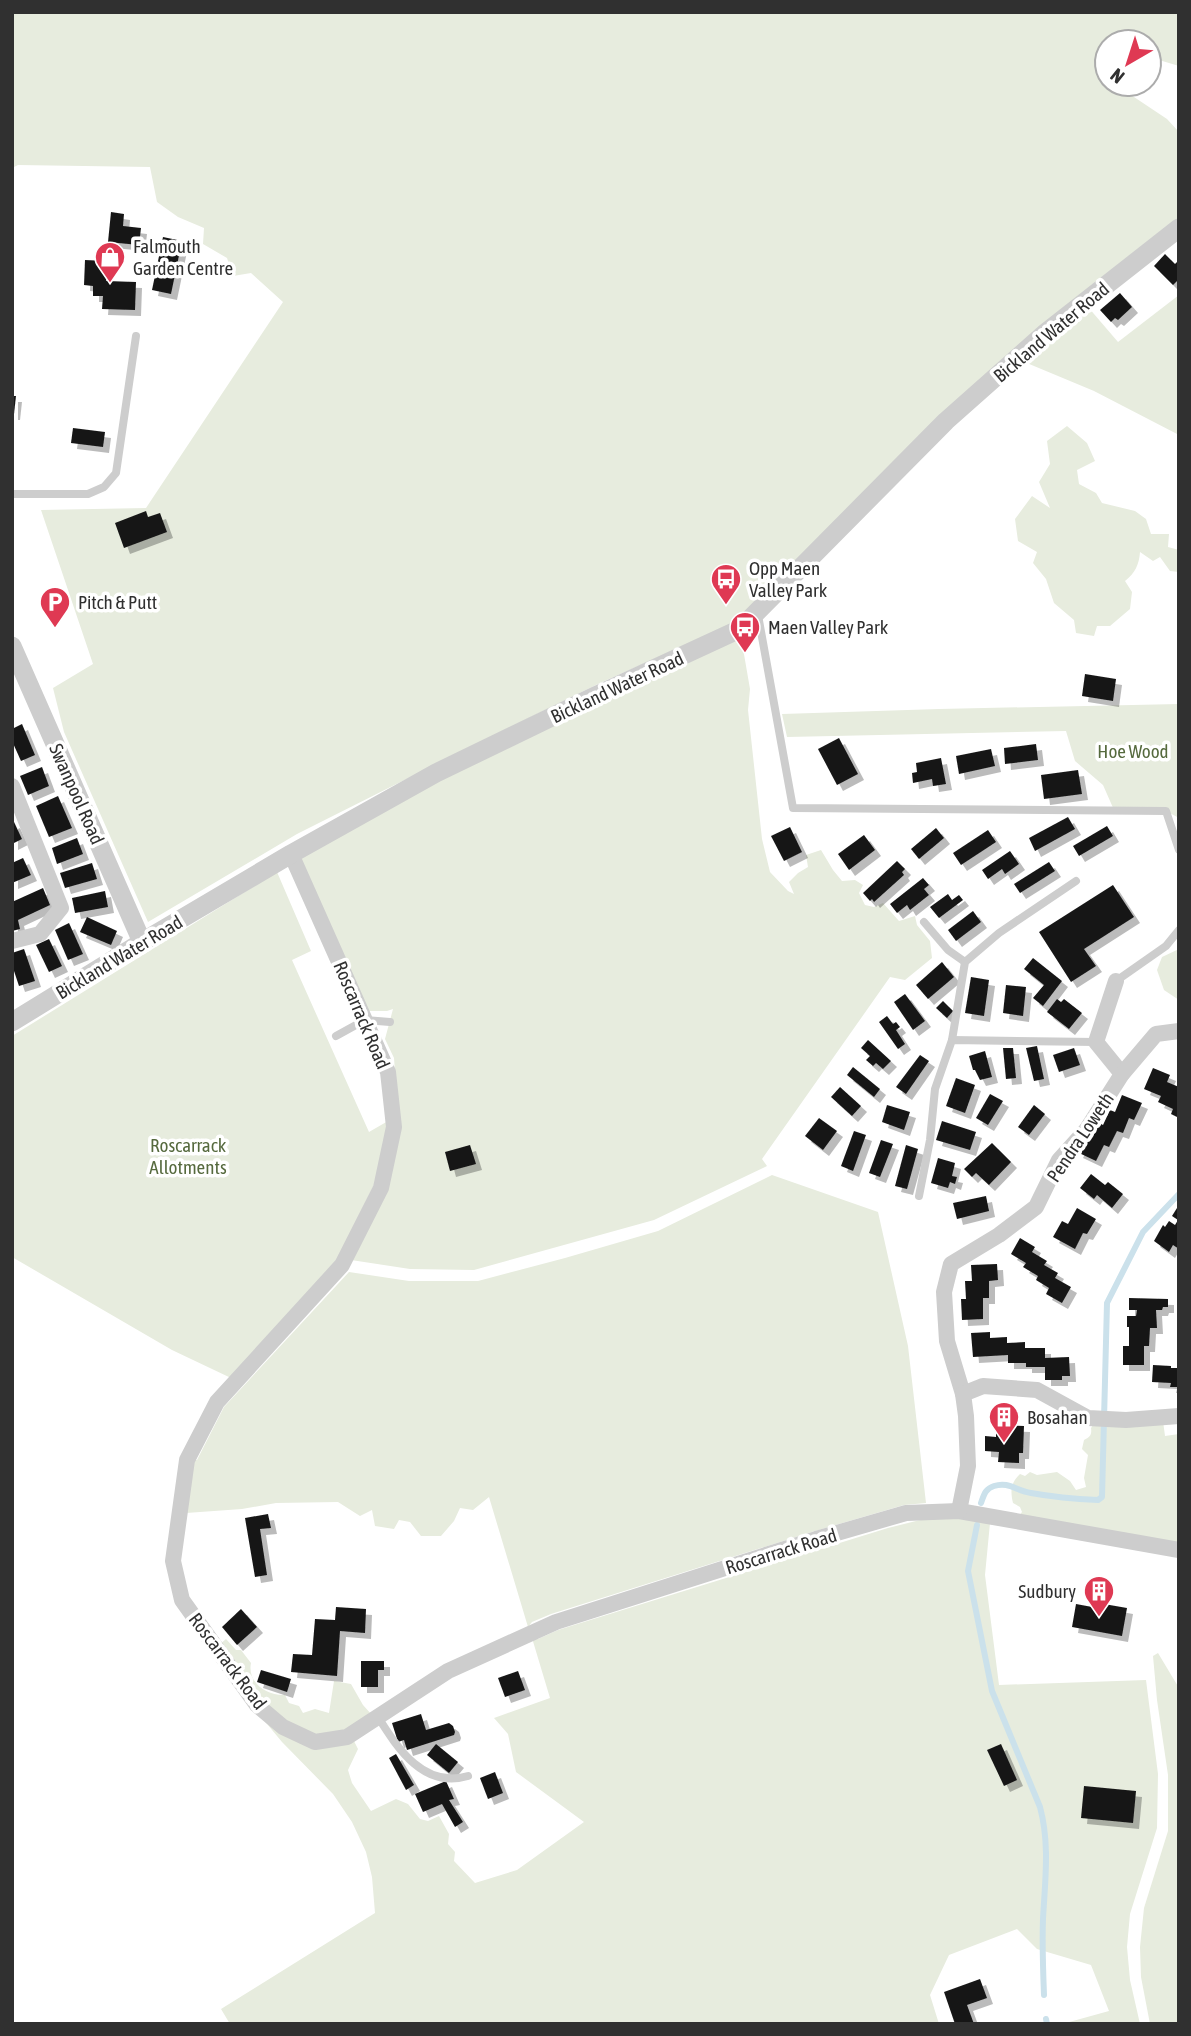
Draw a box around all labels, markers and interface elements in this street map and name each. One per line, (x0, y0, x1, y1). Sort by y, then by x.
north arrow (1093, 28, 1163, 98)
text: N (1106, 64, 1129, 88)
place label: Falmouth Garden Centre (133, 235, 233, 279)
shop icon: Falmouth Garden Centre (93, 240, 127, 284)
street label: Bickland Water Road (989, 277, 1113, 387)
place label: Opp Maen Valley Park (749, 557, 828, 601)
bus stop icon: Opp Maen Valley Park (709, 562, 743, 606)
parking icon: Pitch & Putt (38, 585, 72, 629)
place label: Pitch & Putt (78, 591, 157, 613)
bus stop icon: Maen Valley Park (728, 610, 762, 654)
place label: Maen Valley Park (768, 616, 889, 638)
street label: Bickland Water Road (547, 647, 687, 727)
street label: Swanpool Road (45, 740, 109, 848)
park label: Hoe Wood (1097, 740, 1169, 762)
street label: Bickland Water Road (52, 911, 186, 1003)
street label: Roscarrack Road (329, 958, 395, 1072)
street label: Pendra Loweth (1042, 1088, 1118, 1186)
park label: Roscarrack Allotments (149, 1134, 227, 1178)
building icon: Bosahan (987, 1400, 1021, 1444)
place label: Bosahan (1027, 1406, 1088, 1428)
street label: Roscarrack Road (723, 1524, 839, 1578)
building icon: Sudbury (1082, 1574, 1116, 1618)
place label: Sudbury (1018, 1580, 1076, 1602)
street label: Roscarrack Road (185, 1608, 271, 1714)

